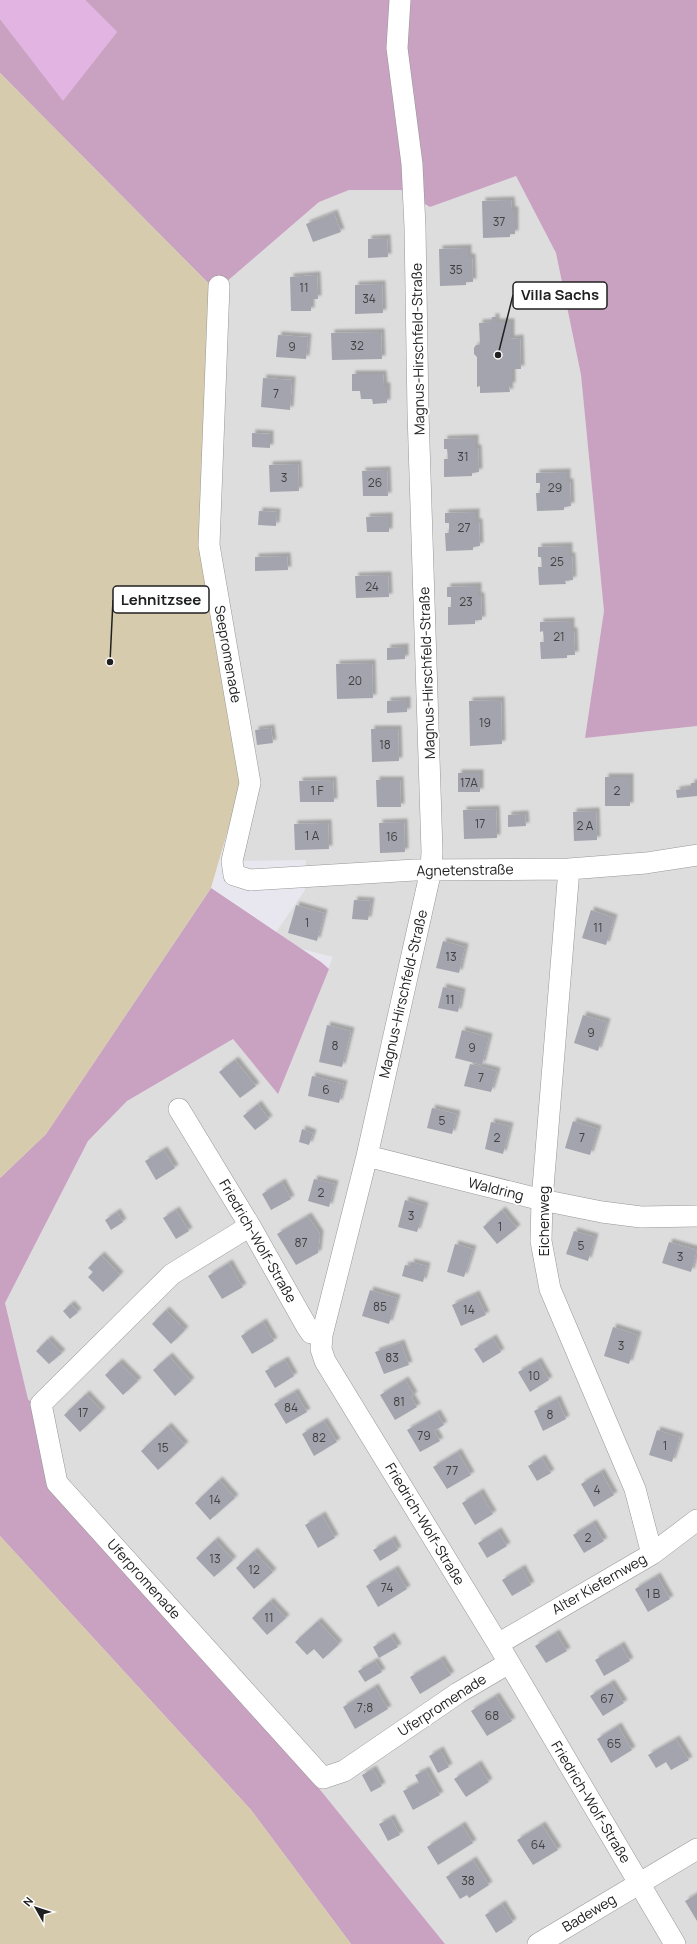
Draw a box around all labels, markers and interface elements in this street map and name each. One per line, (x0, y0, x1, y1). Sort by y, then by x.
house number: 37 (493, 213, 505, 230)
house number: 35 (449, 261, 463, 278)
street label: Magnus-Hirschfeld-Straße (406, 263, 429, 435)
house number: 11 (299, 279, 309, 296)
callout: Villa Sachs (513, 282, 607, 309)
text: Villa Sachs (521, 284, 599, 305)
house number: 34 (362, 290, 376, 307)
house number: 32 (350, 337, 364, 354)
house number: 9 (288, 338, 296, 355)
house number: 7 (273, 385, 279, 402)
house number: 31 (457, 448, 469, 465)
house number: 3 (281, 469, 287, 486)
house number: 26 (368, 474, 382, 491)
house number: 29 (548, 479, 562, 496)
house number: 27 (458, 519, 470, 536)
house number: 25 (550, 553, 564, 570)
house number: 24 (365, 578, 379, 595)
callout: Lehnitzsee (113, 586, 209, 613)
street label: Magnus-Hirschfeld-Straße (414, 587, 439, 759)
text: Lehnitzsee (121, 589, 201, 610)
house number: 23 (459, 593, 473, 610)
street label: Seepromenade (211, 604, 246, 704)
house number: 21 (553, 628, 565, 645)
house number: 20 (348, 672, 362, 689)
house number: 19 (479, 714, 491, 731)
house number: 18 (379, 736, 391, 753)
house number: 17A (460, 774, 478, 791)
house number: 1 F (310, 782, 324, 799)
house number: 2 (614, 782, 621, 799)
house number: 17 (475, 815, 485, 832)
house number: 2 A (577, 817, 594, 834)
house number: 1 A (305, 827, 320, 844)
house number: 16 (386, 828, 398, 845)
street label: Agnetenstraße (416, 859, 514, 880)
street label: Magnus-Hirschfeld-Straße (374, 908, 431, 1080)
house number: 1 (305, 914, 309, 931)
house number: 11 (593, 919, 603, 936)
house number: 13 (445, 948, 457, 965)
house number: 11 (445, 991, 455, 1008)
house number: 9 (587, 1024, 595, 1041)
house number: 8 (332, 1037, 339, 1054)
house number: 9 (468, 1039, 476, 1056)
house number: 7 (478, 1069, 484, 1086)
house number: 6 (322, 1081, 330, 1098)
house number: 5 (439, 1112, 446, 1129)
house number: 2 (494, 1129, 501, 1146)
house number: 7 (579, 1129, 585, 1146)
street label: Waldring (466, 1172, 526, 1205)
street label: Friedrich-Wolf-Straße (215, 1176, 302, 1306)
house number: 2 (318, 1184, 325, 1201)
street label: Eichenweg (534, 1186, 553, 1256)
house number: 3 (408, 1207, 414, 1224)
house number: 1 (498, 1218, 502, 1235)
house number: 87 (295, 1234, 308, 1251)
house number: 5 (578, 1237, 585, 1254)
house number: 3 (677, 1248, 683, 1265)
house number: 85 (373, 1298, 387, 1315)
house number: 14 (463, 1301, 475, 1318)
house number: 3 (618, 1337, 624, 1354)
house number: 83 (385, 1349, 399, 1366)
house number: 10 (528, 1367, 540, 1384)
house number: 81 (393, 1393, 405, 1410)
house number: 84 (284, 1399, 298, 1416)
house number: 17 (78, 1404, 88, 1421)
house number: 8 (547, 1406, 554, 1423)
house number: 79 (417, 1427, 431, 1444)
house number: 82 (312, 1429, 326, 1446)
house number: 1 (663, 1437, 667, 1454)
house number: 15 (157, 1439, 169, 1456)
street label: Friedrich-Wolf-Straße (381, 1459, 469, 1588)
house number: 77 (446, 1462, 458, 1479)
house number: 4 (593, 1481, 601, 1498)
house number: 14 (209, 1491, 221, 1508)
house number: 2 (585, 1529, 592, 1546)
street label: Uferpromenade (103, 1535, 185, 1623)
street label: Alter Kiefernweg (548, 1549, 650, 1618)
house number: 13 (209, 1550, 221, 1567)
house number: 12 (248, 1561, 260, 1578)
house number: 74 (381, 1579, 393, 1596)
house number: 1 B (646, 1585, 660, 1602)
house number: 11 (264, 1609, 274, 1626)
street label: Uferpromenade (394, 1669, 490, 1740)
house number: 67 (600, 1690, 614, 1707)
house number: 7;8 (357, 1699, 373, 1716)
house number: 68 (485, 1707, 499, 1724)
house number: 65 (607, 1735, 621, 1752)
street label: Friedrich-Wolf-Straße (547, 1737, 635, 1866)
house number: 64 (531, 1836, 545, 1853)
house number: 38 (461, 1872, 475, 1889)
north arrow (16, 1888, 56, 1928)
street label: Badeweg (558, 1889, 619, 1936)
text: N (20, 1894, 36, 1909)

